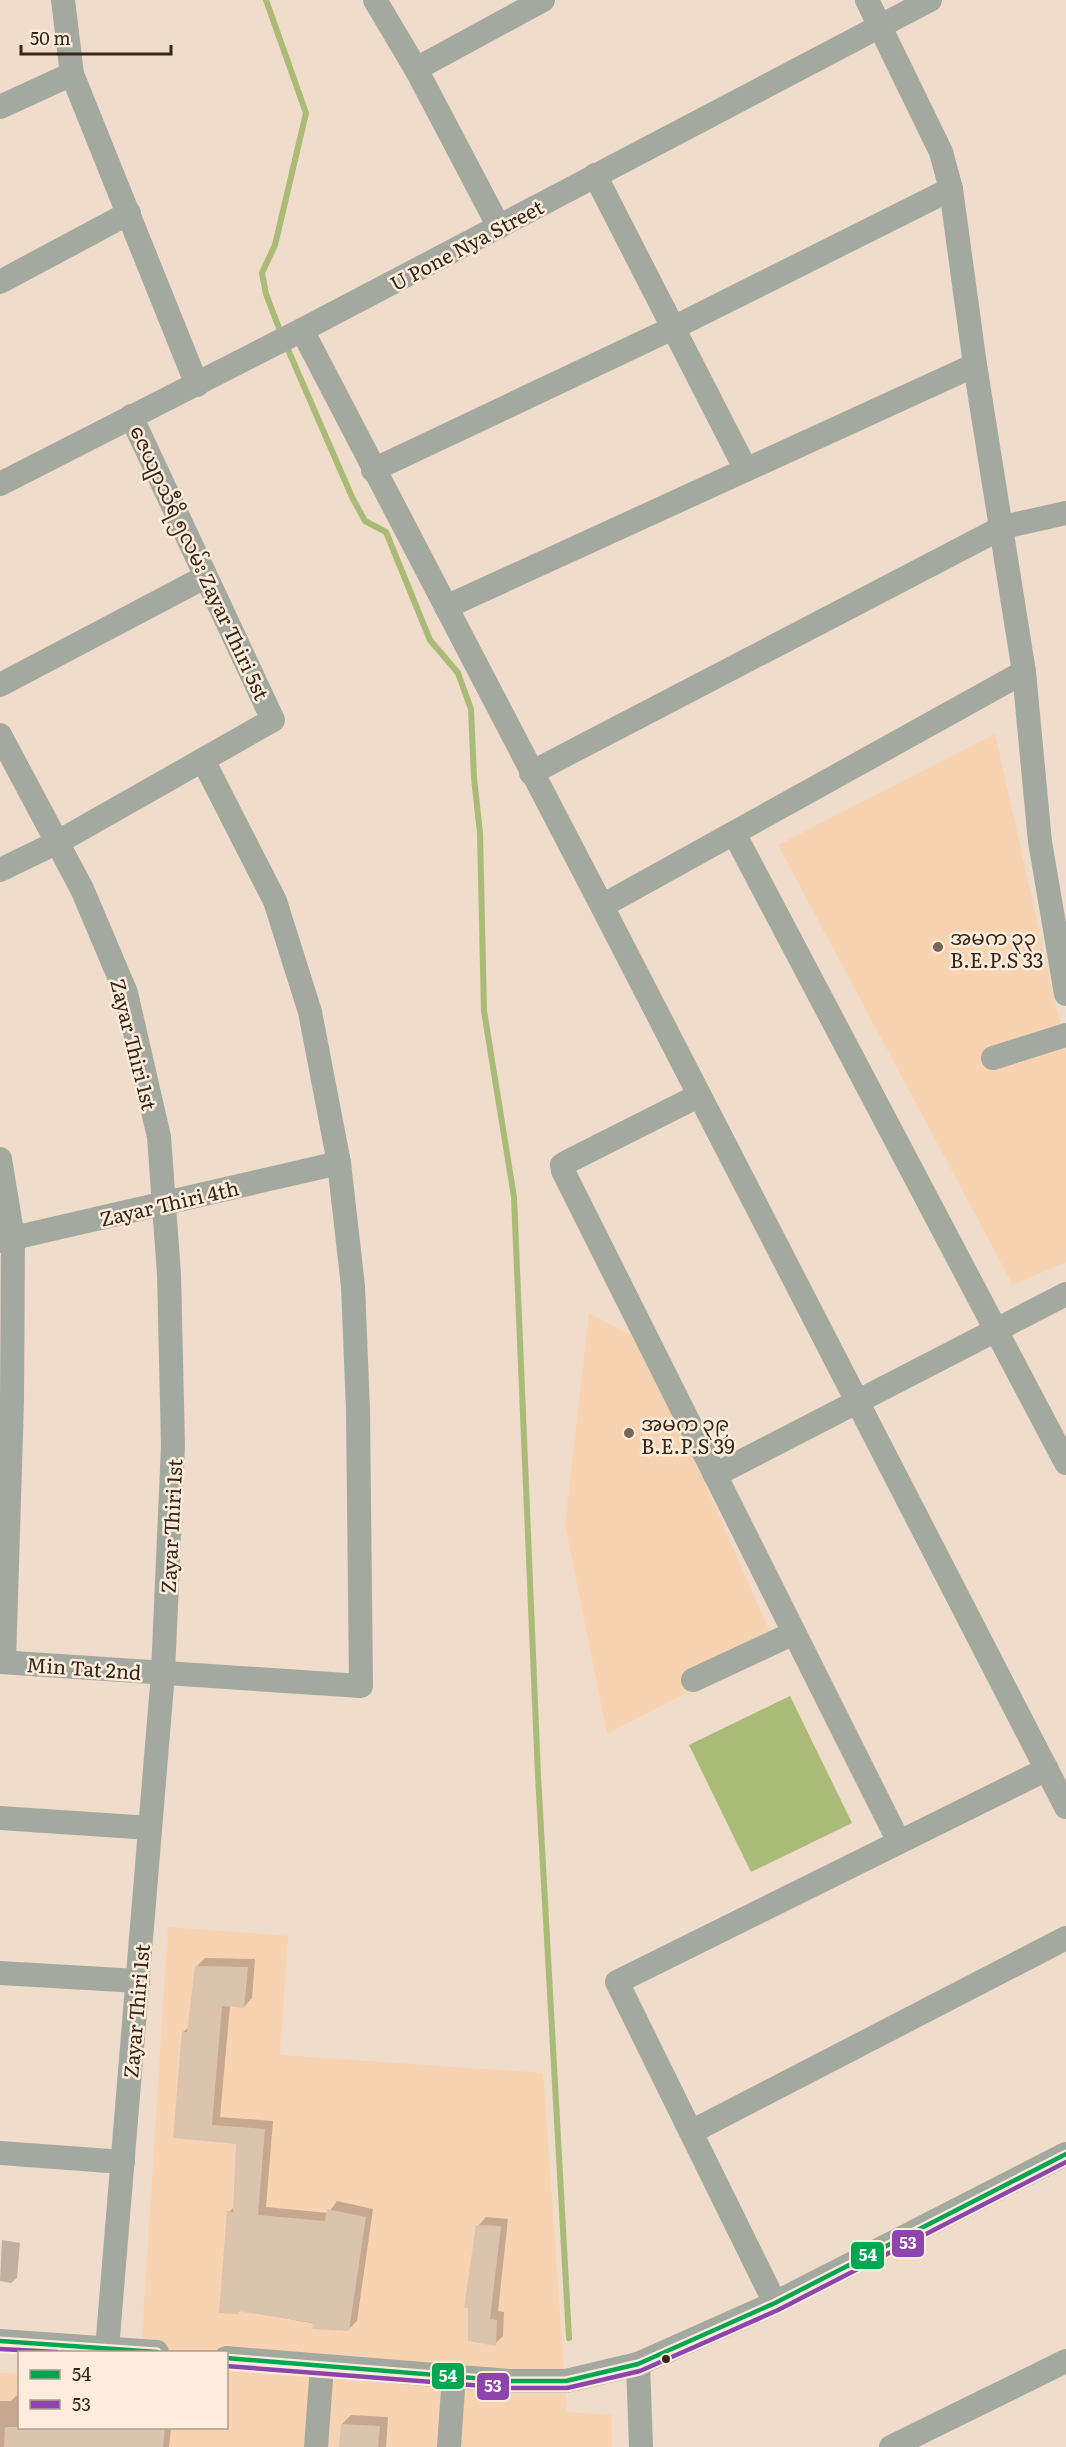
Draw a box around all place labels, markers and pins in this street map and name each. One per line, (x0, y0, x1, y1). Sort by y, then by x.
place label: အမက ၃၃ B.E.P.S 33 (950, 921, 1044, 974)
marker: အမက ၃၃ B.E.P.S 33 (931, 940, 945, 954)
place label: အမက ၃၉ B.E.P.S 39 (641, 1407, 735, 1460)
marker: အမက ၃၉ B.E.P.S 39 (622, 1426, 636, 1440)
unlabelled marker (660, 2353, 672, 2365)

